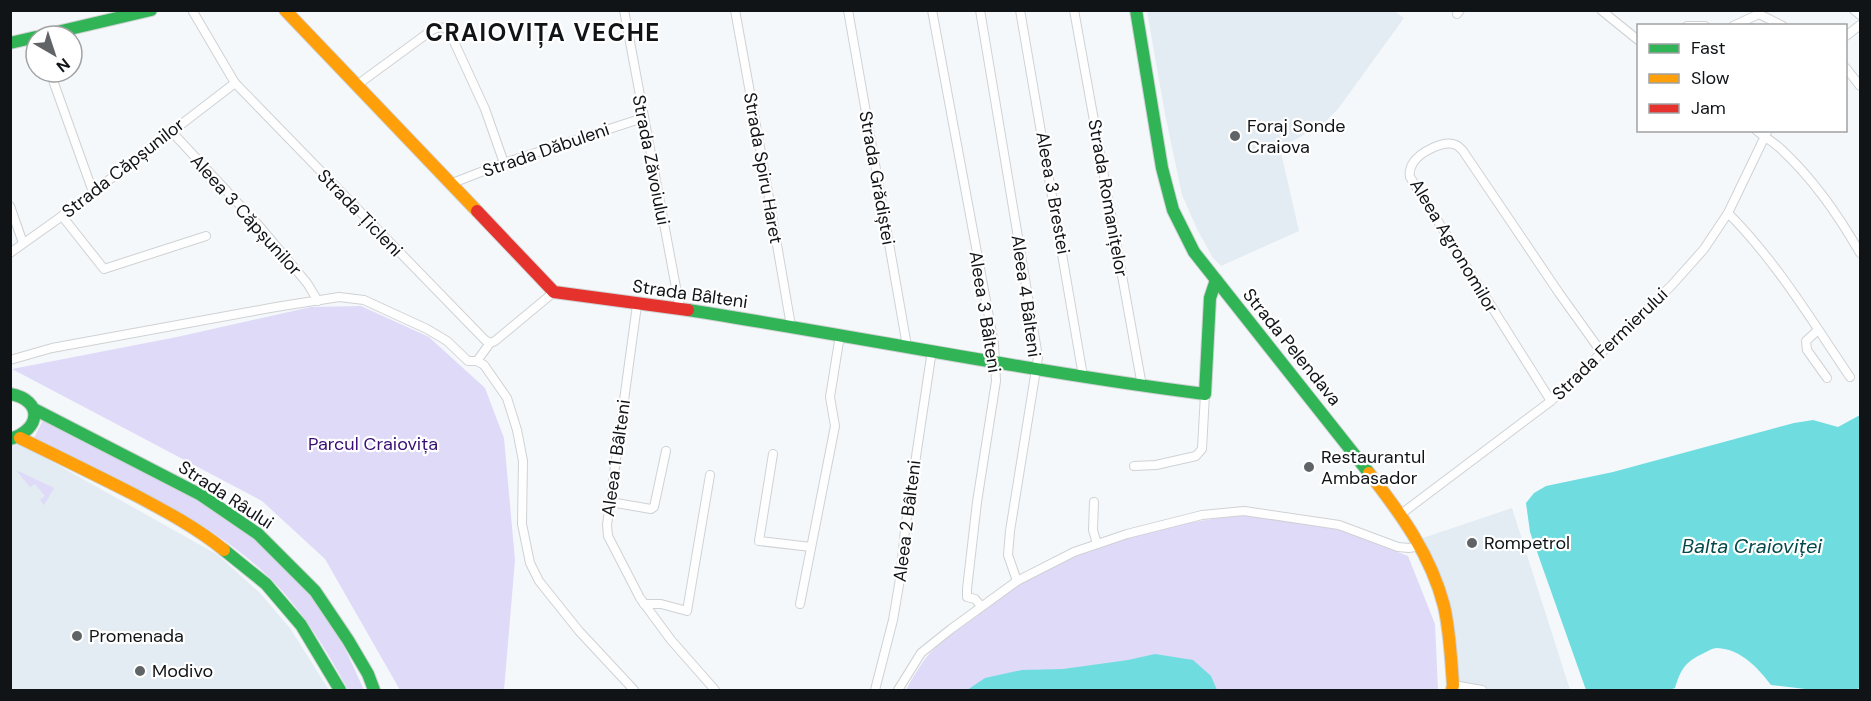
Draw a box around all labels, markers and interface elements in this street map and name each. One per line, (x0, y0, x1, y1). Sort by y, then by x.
district label: CRAIOVIȚA VECHE (425, 17, 661, 49)
north arrow (24, 24, 84, 84)
legend (1637, 24, 1847, 132)
text: Fast (1691, 36, 1726, 60)
text: N (52, 53, 74, 77)
text: Slow (1691, 66, 1730, 90)
street label: Strada Spiru Haret (738, 91, 788, 245)
street label: Strada Zăvoiului (627, 93, 675, 227)
text: Jam (1691, 96, 1726, 120)
street label: Strada Grădiștei (853, 109, 901, 247)
street label: Strada Căpșunilor (57, 112, 189, 223)
place label: Foraj Sonde Craiova (1247, 114, 1346, 159)
street label: Strada Dăbuleni (479, 117, 613, 183)
street label: Strada Romanițelor (1082, 117, 1134, 279)
marker: Foraj Sonde Craiova (1228, 129, 1242, 143)
street label: Aleea 3 Brestei (1030, 130, 1076, 256)
street label: Aleea 3 Căpșunilor (185, 149, 307, 281)
street label: Strada Țicleni (312, 164, 408, 262)
street label: Aleea Agronomilor (1404, 174, 1504, 318)
street label: Aleea 4 Bâlteni (1006, 233, 1046, 359)
street label: Aleea 3 Bâlteni (964, 249, 1006, 375)
street label: Strada Bâlteni (631, 274, 749, 314)
street label: Strada Pelendava (1237, 283, 1347, 411)
street label: Strada Fermierului (1547, 283, 1673, 405)
street label: Aleea 1 Bâlteni (596, 398, 636, 518)
park label: Parcul Craiovița (308, 432, 438, 456)
place label: Restaurantul Ambasador (1321, 445, 1425, 490)
street label: Strada Râului (174, 455, 278, 535)
street label: Aleea 2 Bâlteni (888, 459, 926, 583)
marker: Restaurantul Ambasador (1302, 460, 1316, 474)
place label: Rompetrol (1484, 531, 1570, 555)
water label: Balta Craioviței (1682, 533, 1823, 559)
marker: Rompetrol (1465, 536, 1479, 550)
place label: Promenada (89, 624, 184, 648)
marker: Promenada (70, 629, 84, 643)
place label: Modivo (152, 659, 213, 683)
marker: Modivo (133, 664, 147, 678)

